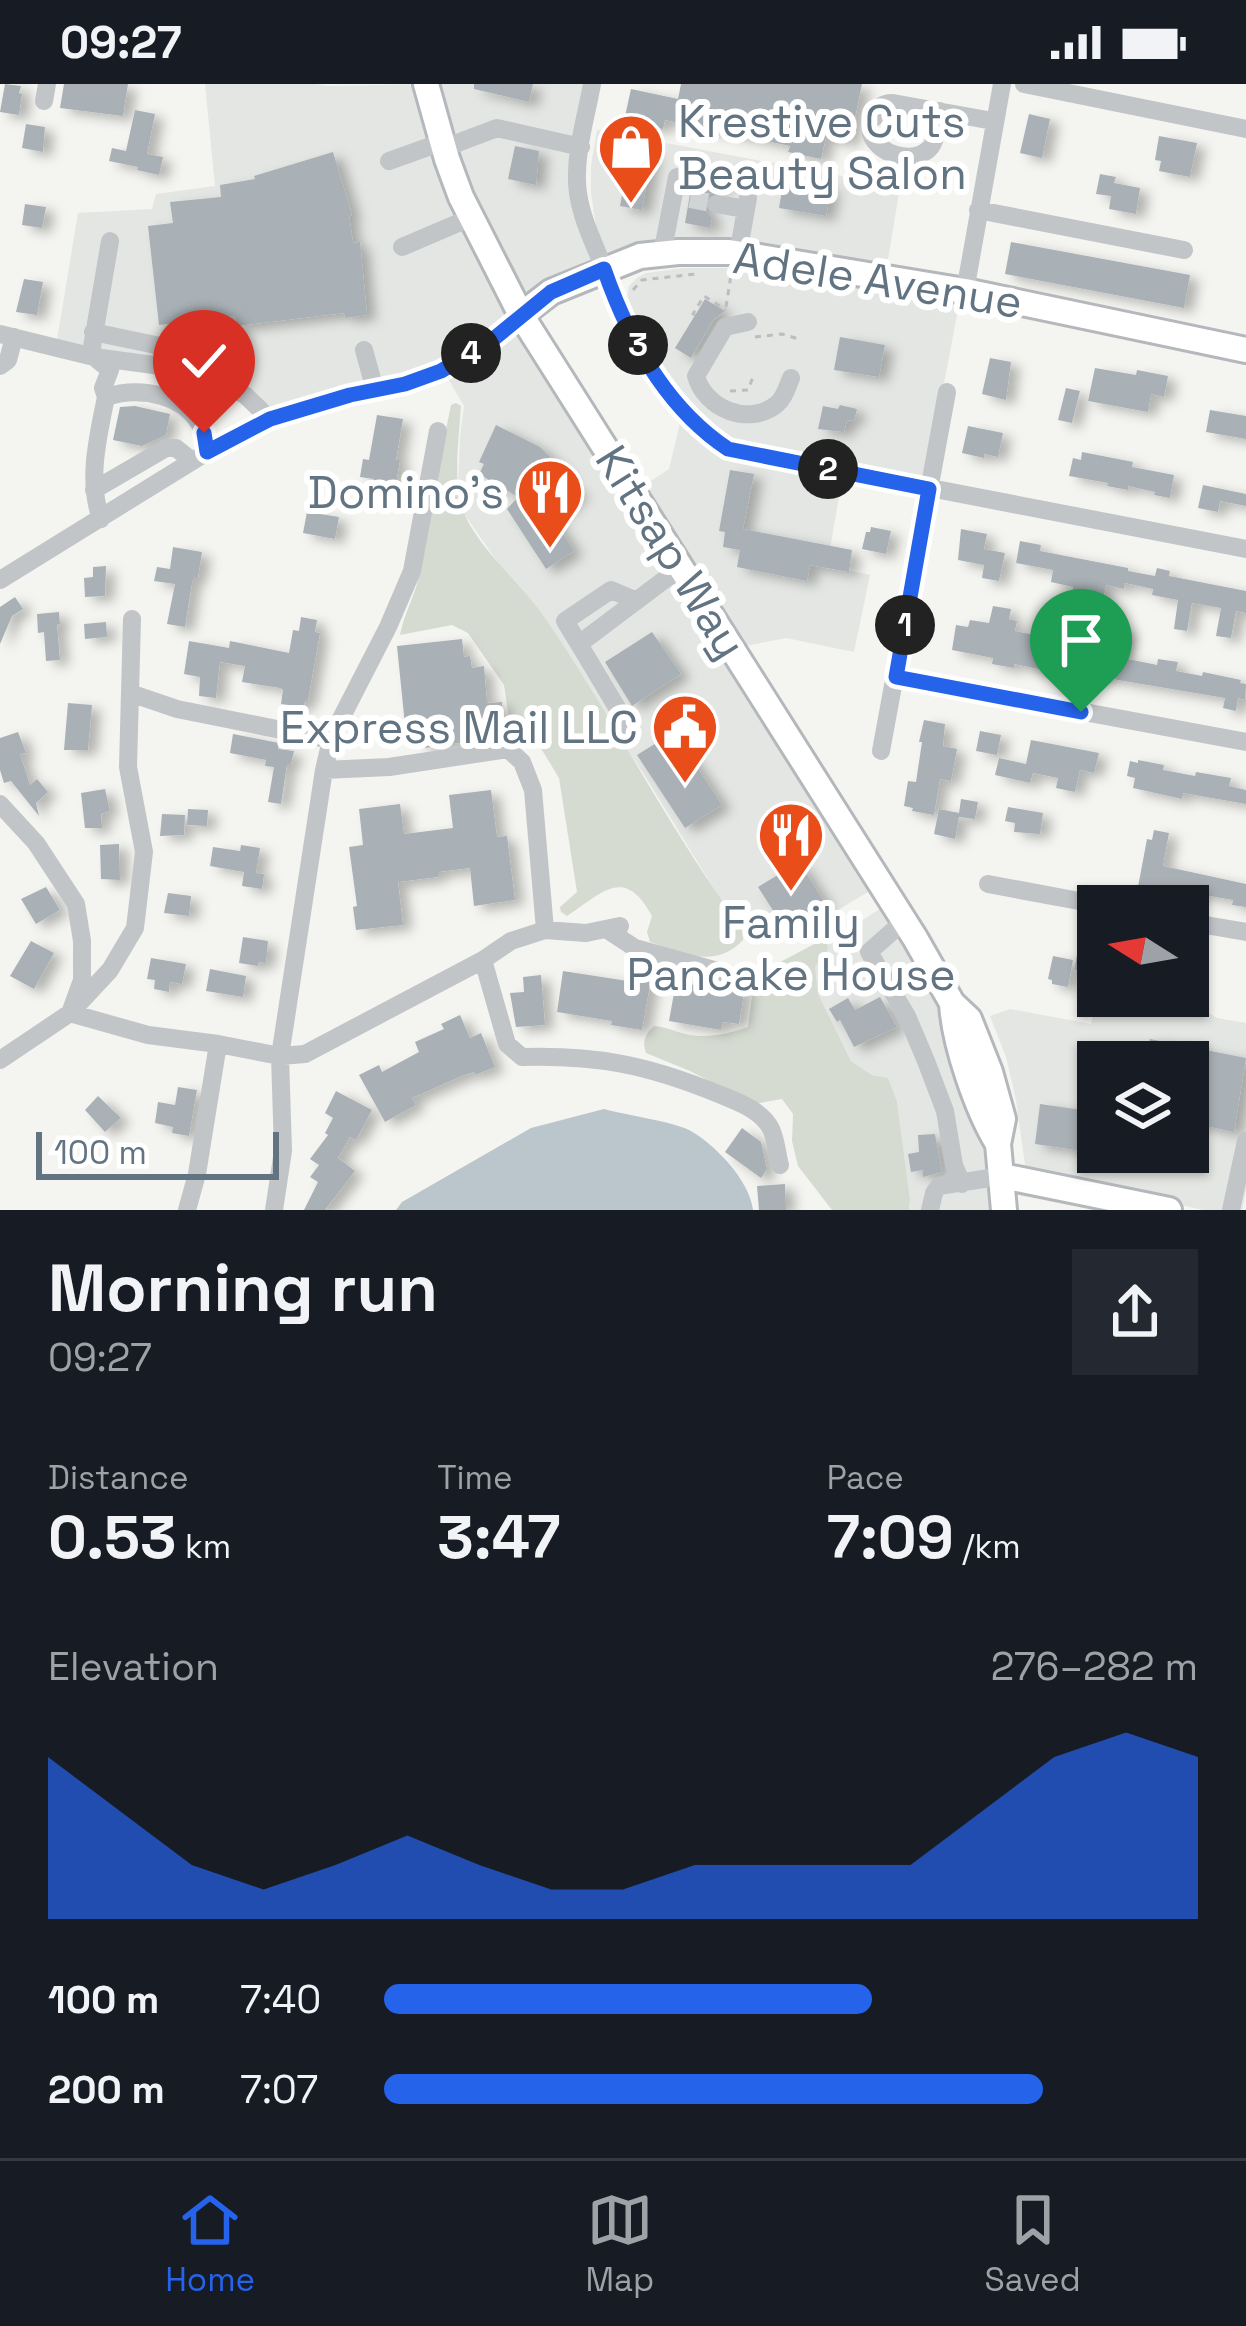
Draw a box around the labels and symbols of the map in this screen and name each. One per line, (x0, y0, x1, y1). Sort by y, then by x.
place label: Krestive Cuts Beauty Salon (678, 93, 967, 202)
shop icon: Krestive Cuts Beauty Salon (596, 112, 666, 206)
street label: Adele Avenue (730, 229, 1026, 331)
pin (153, 310, 255, 433)
pin: 3 (608, 315, 668, 375)
pin: 4 (441, 323, 501, 383)
street label: Kitsap Way (583, 435, 759, 669)
pin: 2 (798, 439, 858, 499)
restaurant icon: Domino's (515, 457, 585, 551)
place label: Domino's (308, 464, 504, 521)
pin (1030, 589, 1132, 712)
pin: 1 (875, 595, 935, 655)
public building icon: Express Mail LLC (650, 692, 720, 786)
place label: Express Mail LLC (280, 699, 638, 756)
restaurant icon: Family Pancake House (756, 800, 826, 894)
north arrow (1077, 885, 1209, 1017)
place label: Family Pancake House (626, 894, 956, 1003)
scale bar (36, 1126, 279, 1179)

